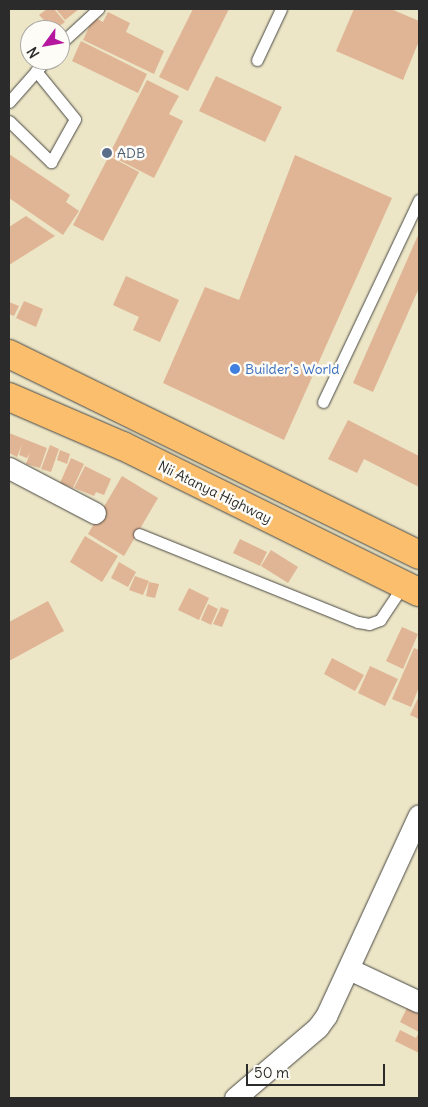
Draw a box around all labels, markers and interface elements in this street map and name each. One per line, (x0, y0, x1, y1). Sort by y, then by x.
north arrow (20, 20, 70, 70)
text: N (23, 44, 43, 61)
place label: ADB (117, 145, 145, 161)
marker: ADB (101, 147, 113, 159)
place label: Builder's World (245, 361, 340, 377)
marker: Builder's World (229, 363, 241, 375)
street label: Nii Atanya Highway (156, 457, 274, 527)
scale bar (248, 1054, 387, 1086)
text: 50 m (254, 1063, 289, 1082)

